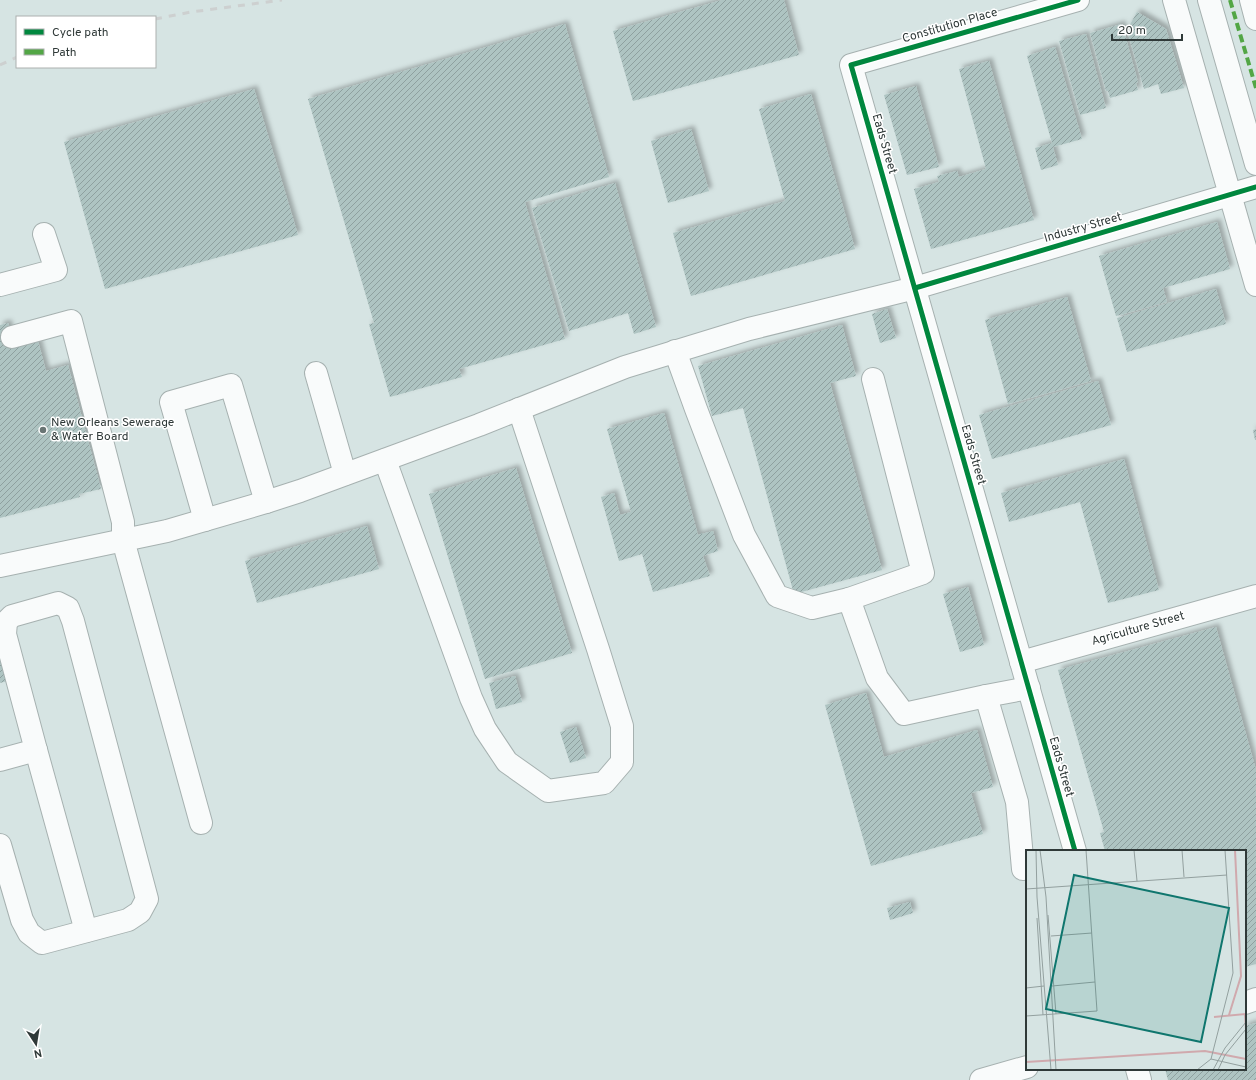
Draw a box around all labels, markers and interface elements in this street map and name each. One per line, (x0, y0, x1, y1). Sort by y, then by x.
street label: Constitution Place (901, 5, 999, 47)
legend (16, 16, 156, 68)
scale bar (1112, 16, 1182, 42)
text: 20 m (1118, 23, 1146, 39)
text: Cycle path (52, 25, 109, 41)
text: Path (52, 45, 77, 61)
street label: Eads Street (868, 112, 900, 176)
street label: Industry Street (1042, 209, 1124, 247)
place label: New Orleans Sewerage & Water Board (51, 415, 174, 445)
street label: Eads Street (957, 423, 989, 487)
marker: New Orleans Sewerage & Water Board (38, 425, 48, 435)
street label: Agriculture Street (1090, 608, 1186, 650)
street label: Eads Street (1045, 735, 1077, 799)
inset map (1026, 850, 1246, 1070)
north arrow (16, 1024, 56, 1064)
text: N (33, 1045, 43, 1060)

